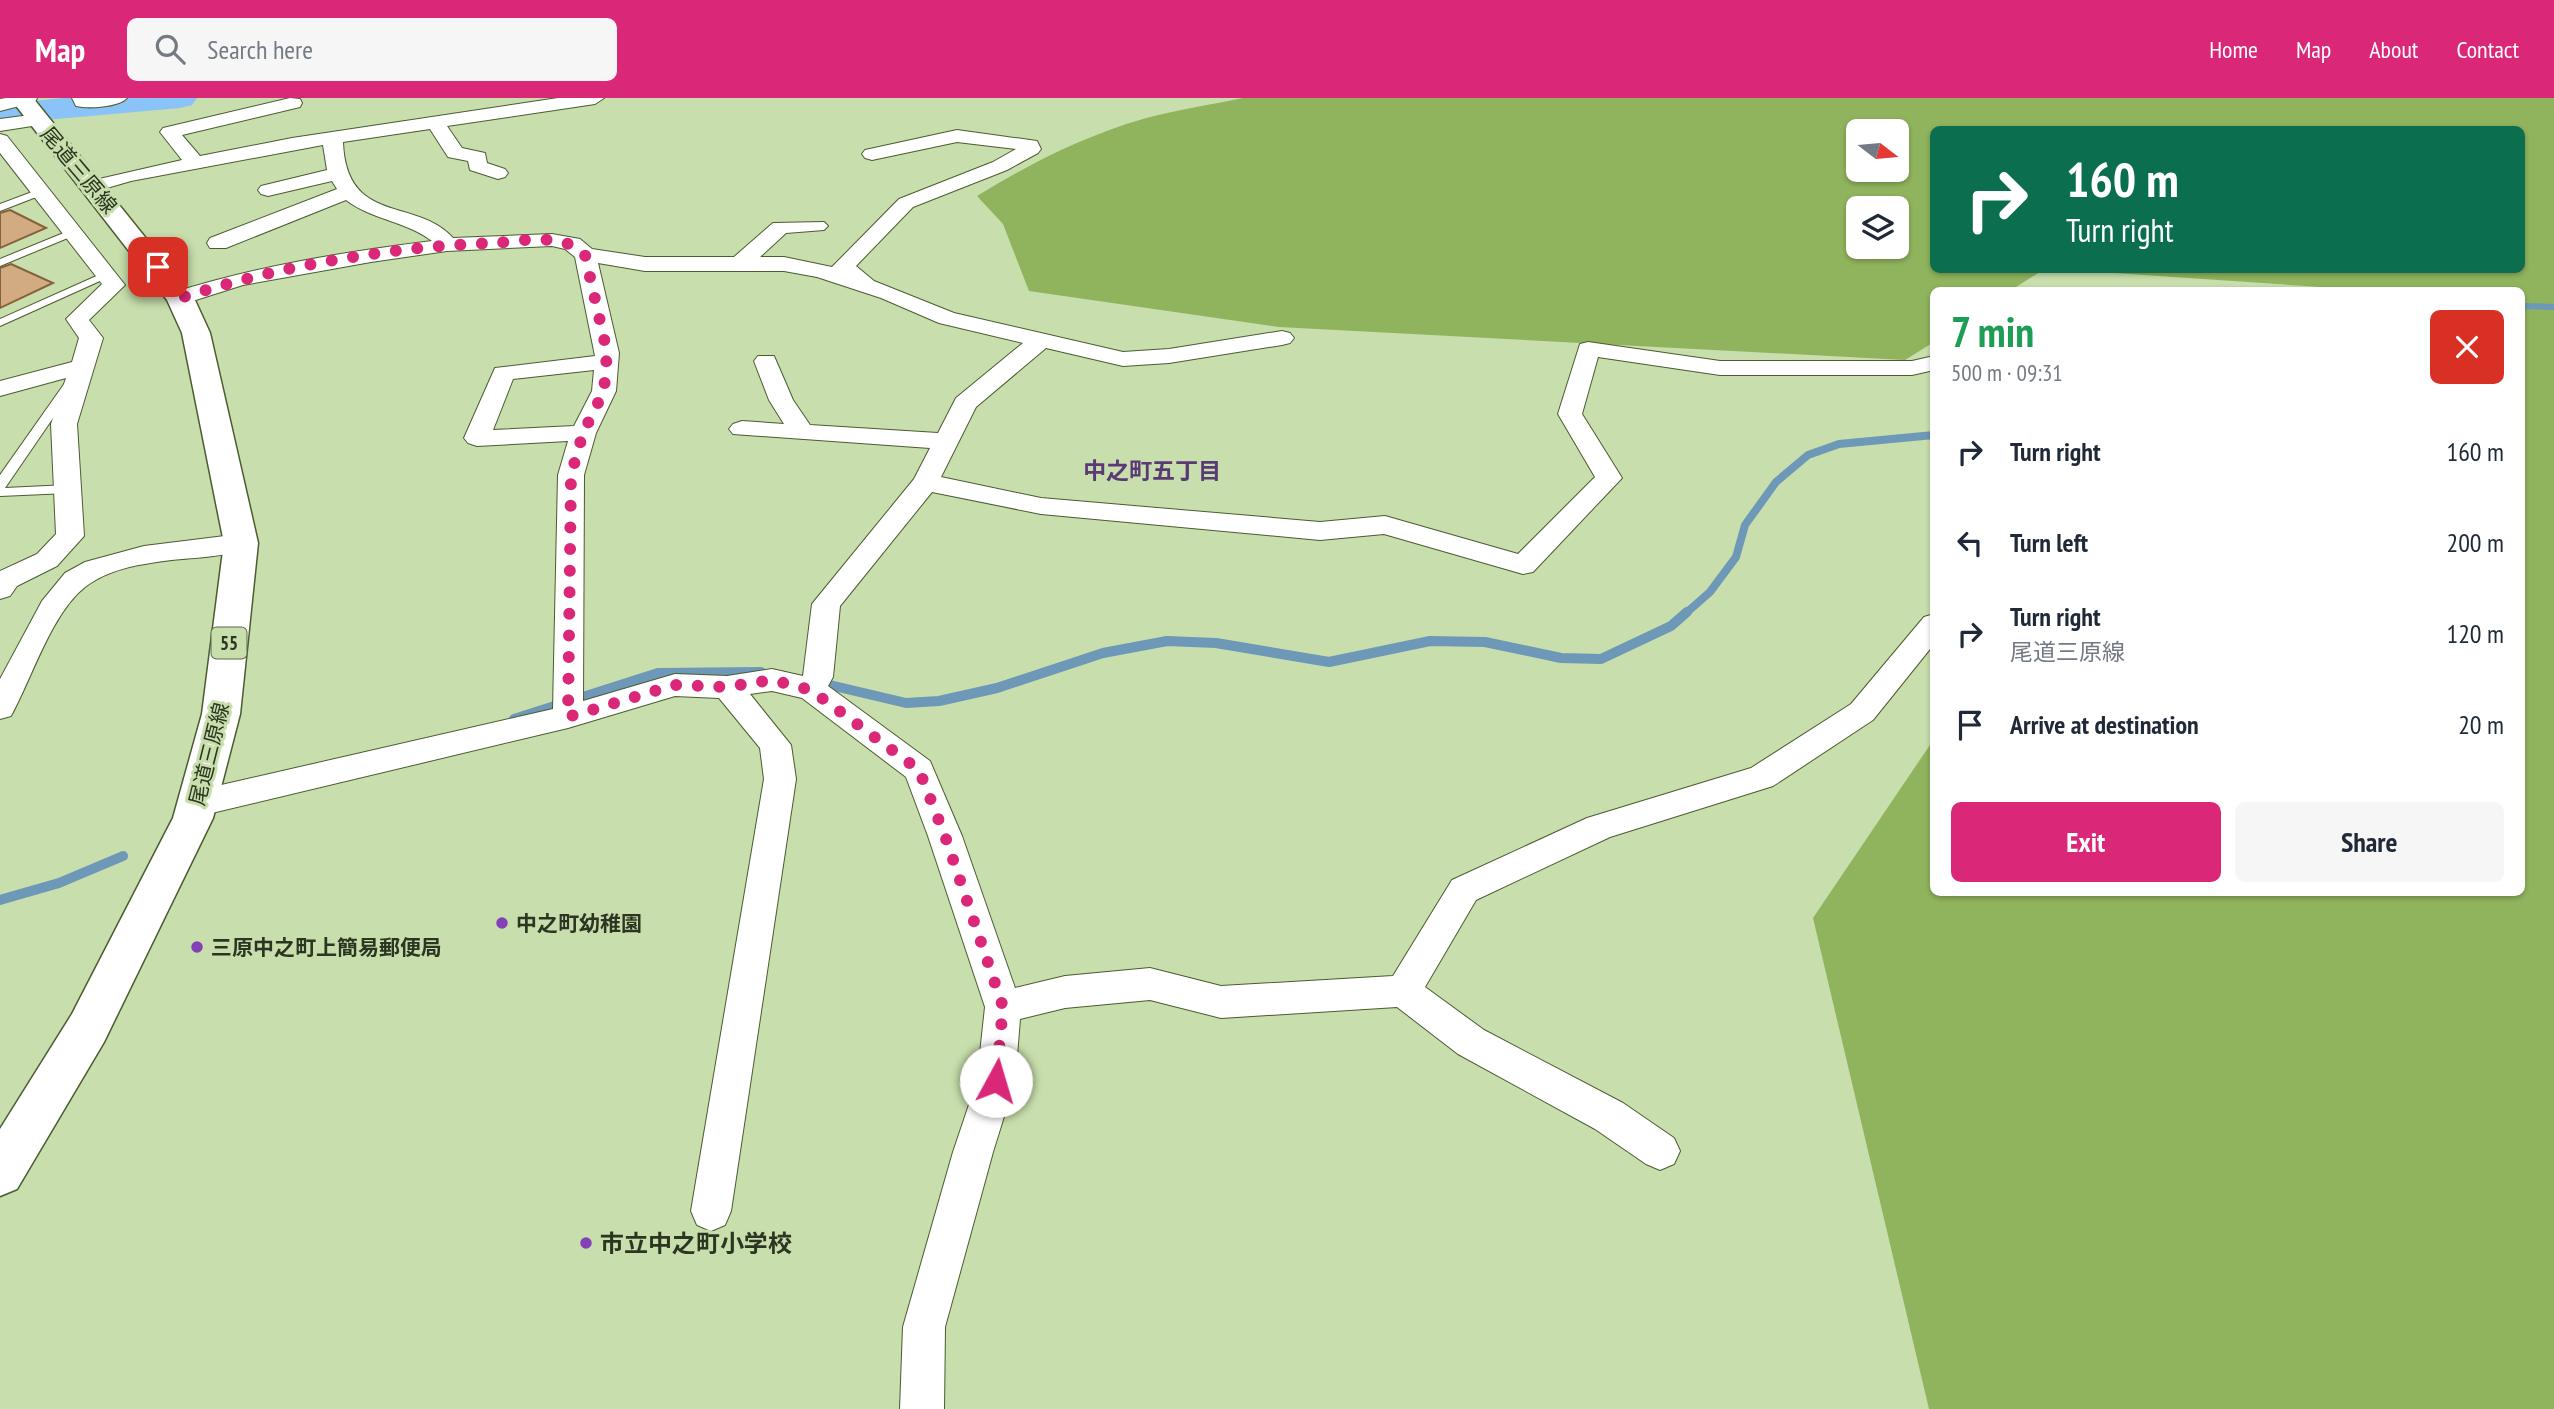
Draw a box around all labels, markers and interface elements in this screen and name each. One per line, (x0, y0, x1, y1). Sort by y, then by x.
search box (127, 18, 617, 81)
text: Map (35, 28, 85, 71)
icon: search (151, 30, 189, 68)
text: Search here (207, 33, 313, 66)
text: Home (2209, 34, 2258, 65)
text: Map (2296, 34, 2331, 65)
text: About (2369, 34, 2418, 65)
text: Contact (2456, 34, 2519, 65)
north arrow (1846, 119, 1909, 182)
map controls (1846, 119, 1909, 259)
street label: 尾道三原線 (35, 121, 123, 219)
text: 160 m (2066, 147, 2179, 211)
icon: right (1951, 154, 2042, 245)
button: layers (1846, 196, 1909, 259)
text: Turn right (2066, 209, 2174, 251)
pin (128, 237, 188, 297)
icon: arrive (139, 248, 177, 286)
text: 7 min (1951, 304, 2034, 359)
button: close (2430, 310, 2504, 384)
text: 500 m · 09:31 (1951, 358, 2063, 387)
icon: right (1951, 433, 1989, 471)
text: Turn right (2010, 435, 2101, 468)
text: 160 m (2446, 435, 2504, 468)
district label: 中之町五丁目 (1083, 456, 1221, 485)
icon: left (1951, 524, 1989, 562)
text: Turn left (2010, 526, 2088, 559)
text: 200 m (2446, 526, 2504, 559)
text: Turn right (2010, 600, 2101, 633)
icon: right (1951, 615, 1989, 653)
text: 120 m (2446, 617, 2504, 650)
road number: 55 (212, 628, 246, 658)
text: 尾道三原線 (2010, 637, 2125, 666)
street label: 尾道三原線 (183, 700, 235, 808)
icon: arrive (1951, 706, 1989, 744)
text: Arrive at destination (2010, 708, 2199, 741)
text: 20 m (2458, 708, 2504, 741)
button: Exit (1951, 802, 2221, 882)
button: Share (2235, 802, 2504, 882)
place label: 中之町幼稚園 (516, 910, 642, 937)
marker: 中之町幼稚園 (494, 915, 510, 931)
place label: 三原中之町上簡易郵便局 (211, 934, 442, 961)
marker: 三原中之町上簡易郵便局 (189, 939, 205, 955)
position arrow (959, 1044, 1033, 1118)
place label: 市立中之町小学校 (600, 1228, 792, 1259)
marker: 市立中之町小学校 (578, 1235, 594, 1251)

